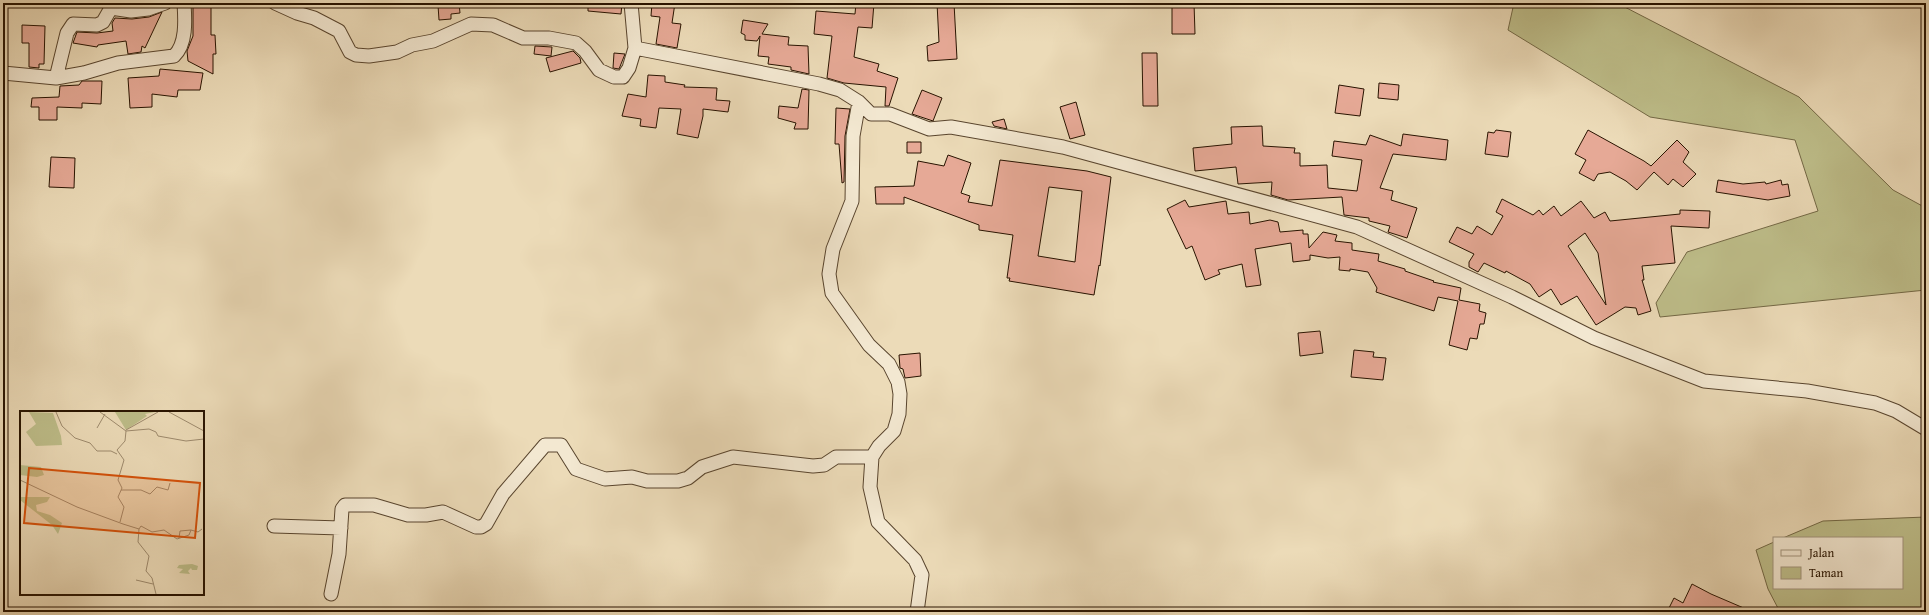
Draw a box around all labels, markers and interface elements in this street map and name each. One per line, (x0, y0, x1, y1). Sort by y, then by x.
inset map (20, 411, 204, 595)
legend (1773, 537, 1903, 589)
text: Jalan (1807, 544, 1834, 561)
text: Taman (1809, 564, 1843, 581)

